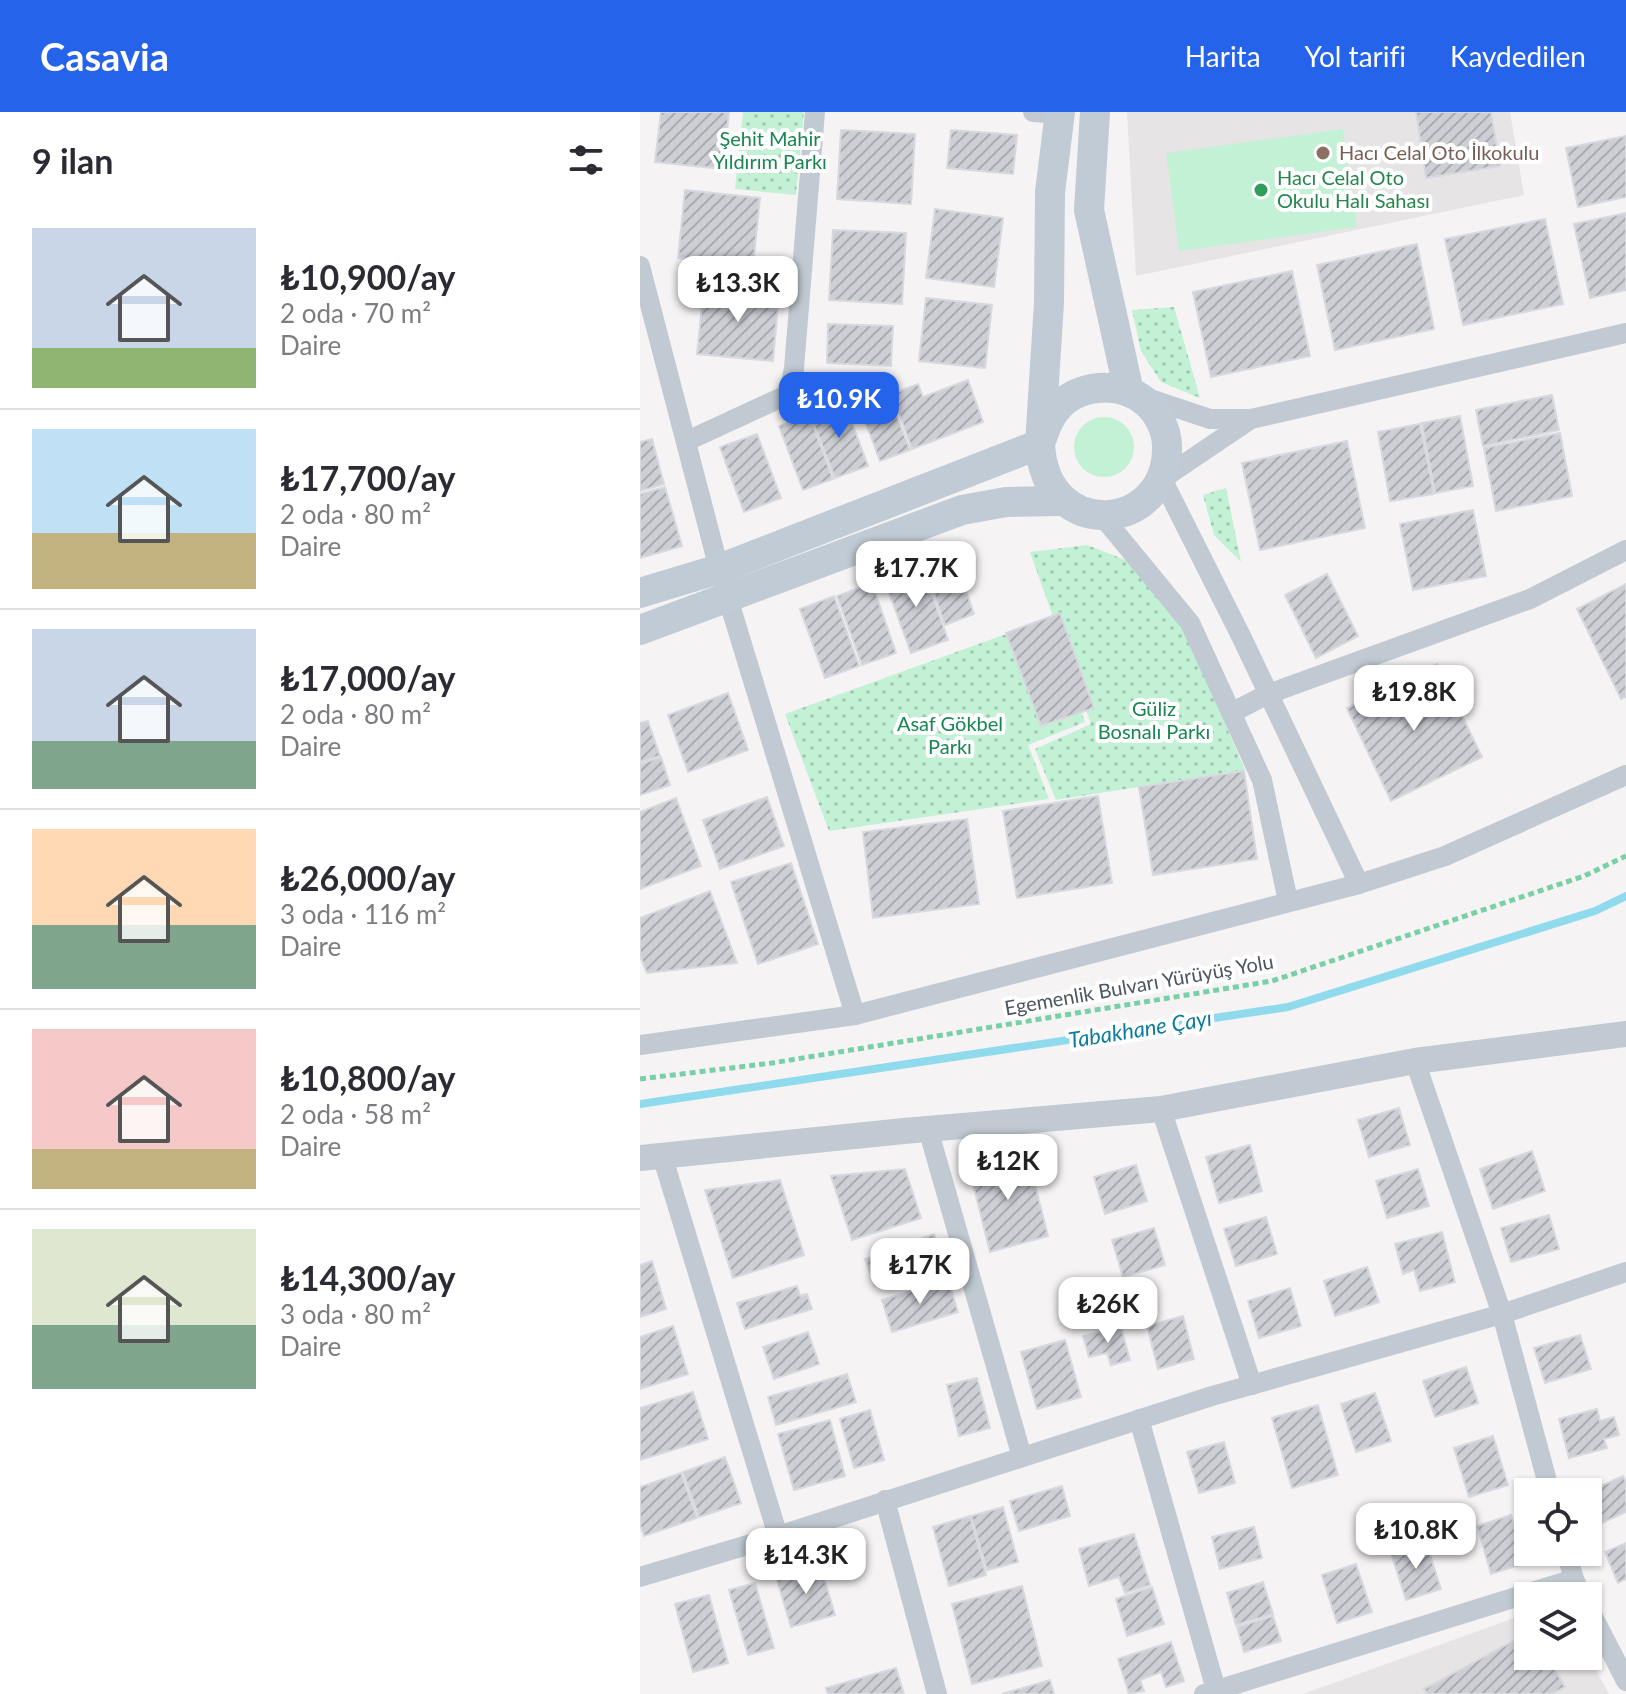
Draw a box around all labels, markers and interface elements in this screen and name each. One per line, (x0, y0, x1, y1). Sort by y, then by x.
text: Casavia (40, 33, 169, 79)
text: Harita (1185, 39, 1261, 73)
text: Yol tarifi (1305, 39, 1406, 73)
text: Kaydedilen (1450, 39, 1586, 73)
park label: Şehit Mahir Yıldırım Parkı (713, 126, 827, 173)
icon: filters (564, 138, 608, 182)
text: 9 ilan (32, 140, 114, 181)
place label: Hacı Celal Oto İlkokulu (1339, 140, 1539, 164)
marker: Hacı Celal Oto İlkokulu (1314, 144, 1332, 162)
place label: Hacı Celal Oto Okulu Halı Sahası (1277, 165, 1430, 212)
marker: Hacı Celal Oto Okulu Halı Sahası (1252, 181, 1270, 199)
text: ₺10,900/ay (280, 256, 455, 297)
pin: ₺13.3K (673, 256, 803, 324)
icon: home (96, 260, 192, 356)
text: ₺13.3K (696, 266, 780, 298)
text: 2 oda · 70 m² (280, 297, 431, 329)
text: Daire (280, 329, 341, 361)
pin: ₺10.9K (774, 372, 904, 440)
text: ₺10.9K (797, 382, 881, 414)
text: ₺17,700/ay (280, 457, 455, 498)
icon: home (96, 461, 192, 557)
text: 2 oda · 80 m² (280, 498, 431, 530)
text: Daire (280, 530, 341, 562)
pin: ₺17.7K (851, 541, 981, 609)
text: ₺17.7K (874, 551, 958, 583)
text: ₺17,000/ay (280, 657, 455, 698)
icon: home (96, 661, 192, 757)
pin: ₺19.8K (1349, 665, 1479, 733)
text: ₺19.8K (1372, 675, 1456, 707)
park label: Güliz Bosnalı Parkı (1098, 696, 1210, 743)
text: 2 oda · 80 m² (280, 698, 431, 730)
park label: Asaf Gökbel Parkı (897, 711, 1003, 758)
text: Daire (280, 730, 341, 762)
text: ₺26,000/ay (280, 857, 455, 898)
icon: home (96, 861, 192, 957)
text: 3 oda · 116 m² (280, 898, 446, 930)
text: Daire (280, 930, 341, 962)
street label: Egemenlik Bulvarı Yürüyüş Yolu (1003, 949, 1275, 1019)
water label: Tabakhane Çayı (1066, 1004, 1214, 1053)
text: ₺10,800/ay (280, 1057, 455, 1098)
icon: home (96, 1061, 192, 1157)
text: 2 oda · 58 m² (280, 1098, 431, 1130)
text: Daire (280, 1130, 341, 1162)
pin: ₺12K (961, 1134, 1055, 1202)
text: ₺12K (976, 1144, 1040, 1176)
pin: ₺17K (873, 1238, 967, 1306)
text: ₺17K (888, 1248, 952, 1280)
text: ₺14,300/ay (280, 1257, 455, 1298)
icon: home (96, 1261, 192, 1357)
pin: ₺26K (1061, 1277, 1155, 1345)
text: ₺26K (1076, 1287, 1140, 1319)
text: 3 oda · 80 m² (280, 1298, 431, 1330)
text: Daire (280, 1330, 341, 1362)
map controls (1514, 1478, 1602, 1670)
button: locate (1514, 1478, 1602, 1566)
pin: ₺10.8K (1351, 1503, 1481, 1571)
text: ₺10.8K (1374, 1513, 1458, 1545)
pin: ₺14.3K (741, 1528, 871, 1596)
text: ₺14.3K (764, 1538, 848, 1570)
button: layers (1514, 1582, 1602, 1670)

